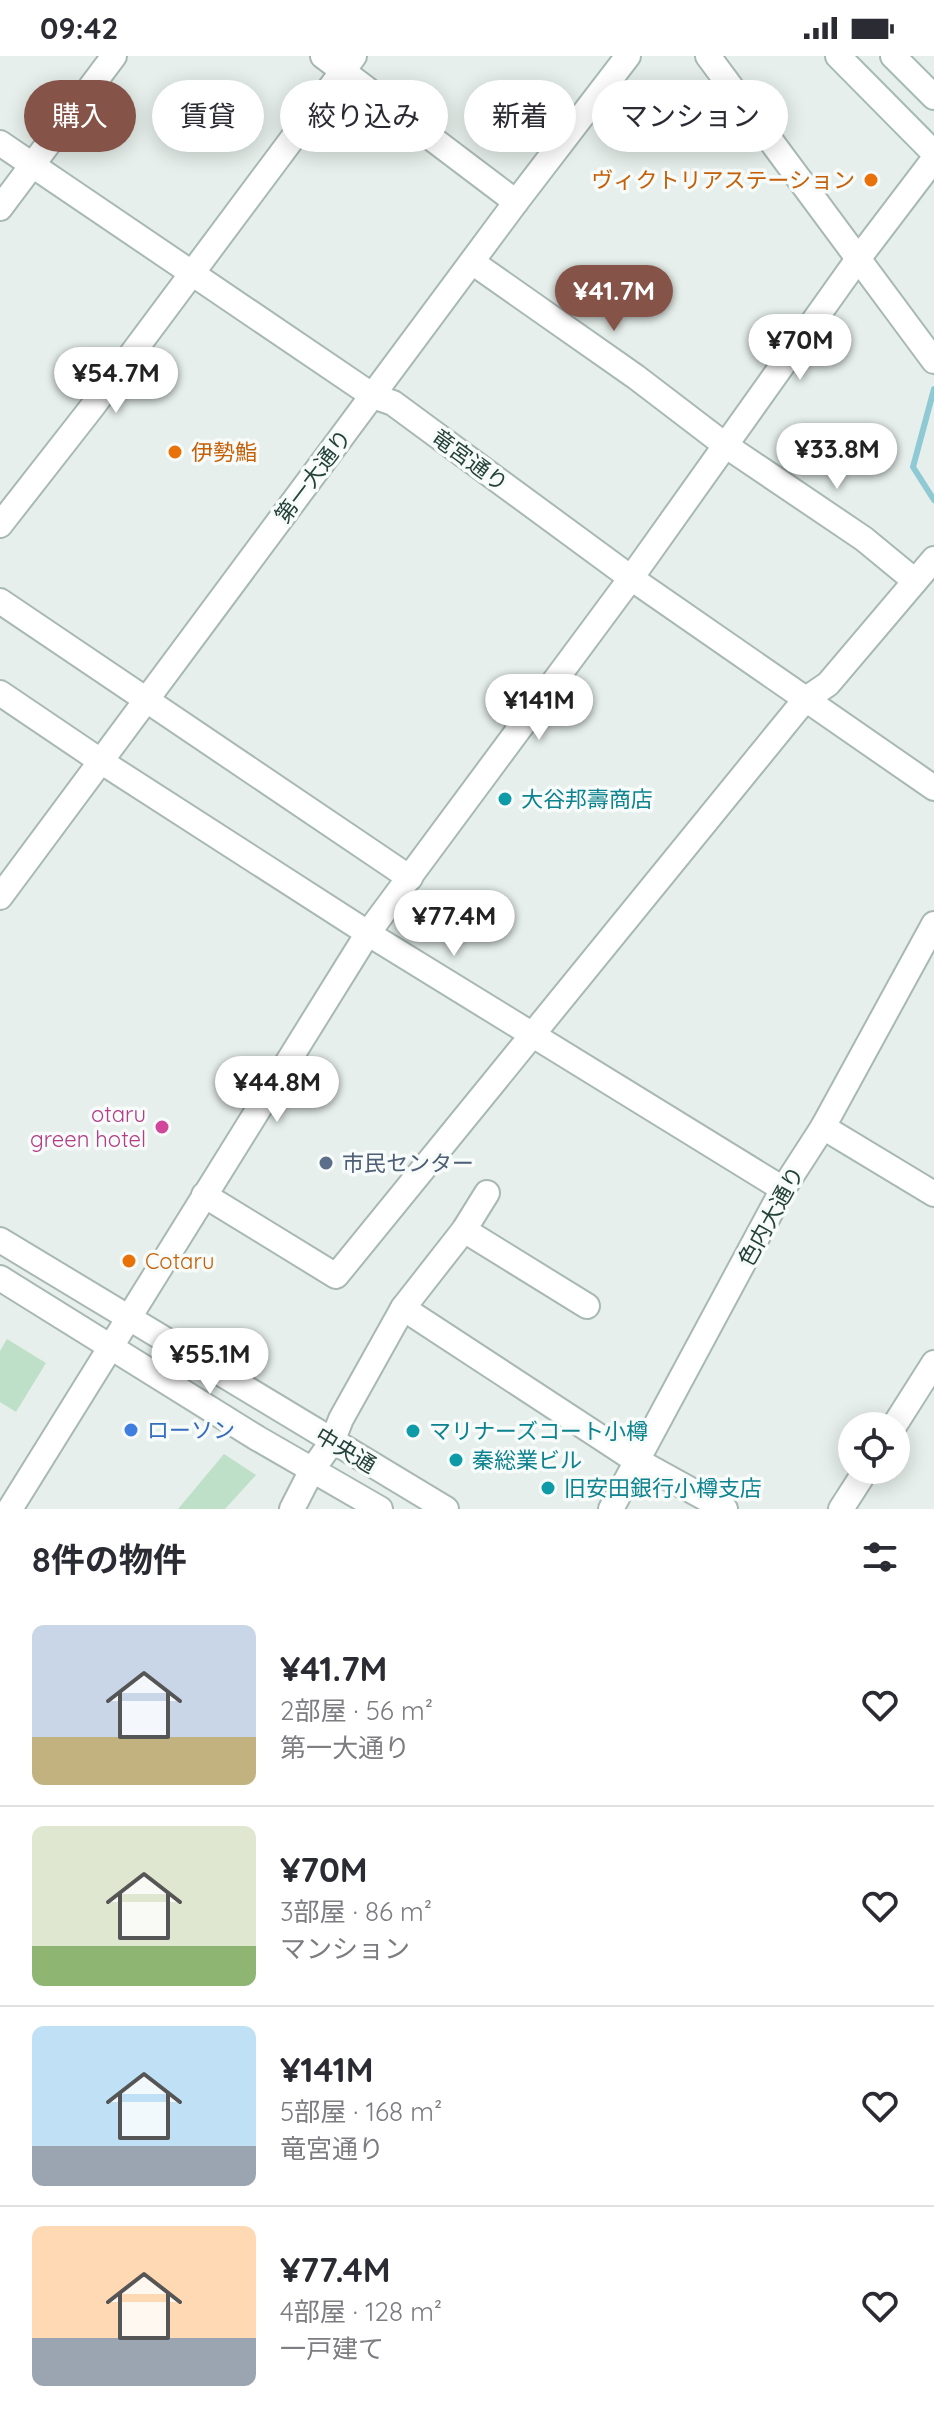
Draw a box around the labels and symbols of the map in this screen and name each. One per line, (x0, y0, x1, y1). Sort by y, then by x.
place label: ヴィクトリアステーション (591, 166, 855, 194)
marker: ヴィクトリアステーション (862, 171, 880, 189)
pin: ¥41.7M (549, 265, 679, 333)
pin: ¥70M (753, 314, 847, 382)
pin: ¥54.7M (51, 347, 181, 415)
street label: 竜宮通り (426, 423, 514, 497)
pin: ¥33.8M (772, 423, 902, 491)
street label: 第一大通り (269, 424, 357, 528)
place label: 伊勢鮨 (191, 438, 257, 466)
marker: 伊勢鮨 (166, 443, 184, 461)
pin: ¥141M (483, 674, 595, 742)
place label: 大谷邦壽商店 (521, 785, 653, 813)
marker: 大谷邦壽商店 (496, 790, 514, 808)
pin: ¥77.4M (389, 890, 519, 958)
pin: ¥44.8M (212, 1056, 342, 1124)
place label: otaru green hotel (30, 1100, 146, 1153)
marker: otaru green hotel (153, 1118, 171, 1136)
place label: 市民センター (342, 1149, 474, 1177)
marker: 市民センター (317, 1154, 335, 1172)
street label: 色内大通り (732, 1161, 810, 1271)
place label: Cotaru (145, 1247, 214, 1275)
marker: Cotaru (120, 1252, 138, 1270)
pin: ¥55.1M (145, 1328, 275, 1396)
place label: ローソン (147, 1416, 235, 1444)
place label: マリナーズコート小樽 (429, 1417, 648, 1445)
marker: ローソン (122, 1421, 140, 1439)
street label: 中央通 (310, 1421, 382, 1479)
marker: マリナーズコート小樽 (404, 1422, 422, 1440)
place label: 秦総業ビル (472, 1446, 582, 1474)
marker: 秦総業ビル (447, 1451, 465, 1469)
place label: 旧安田銀行小樽支店 (564, 1474, 762, 1502)
marker: 旧安田銀行小樽支店 (539, 1479, 557, 1497)

